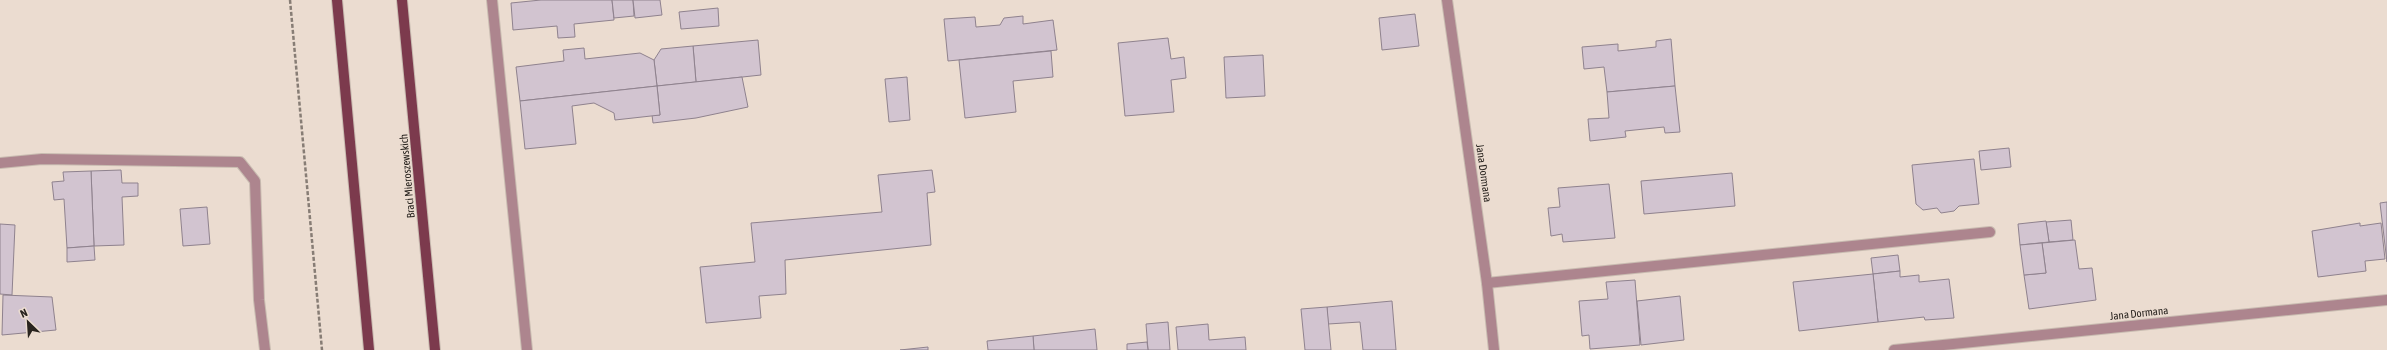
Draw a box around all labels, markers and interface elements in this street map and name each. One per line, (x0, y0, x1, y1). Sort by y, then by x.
street label: Braci Mieroszewskich (397, 133, 417, 219)
street label: Jana Dormana (1474, 143, 1494, 203)
north arrow (8, 302, 48, 342)
street label: Jana Dormana (2109, 304, 2169, 322)
text: N (18, 306, 29, 320)

